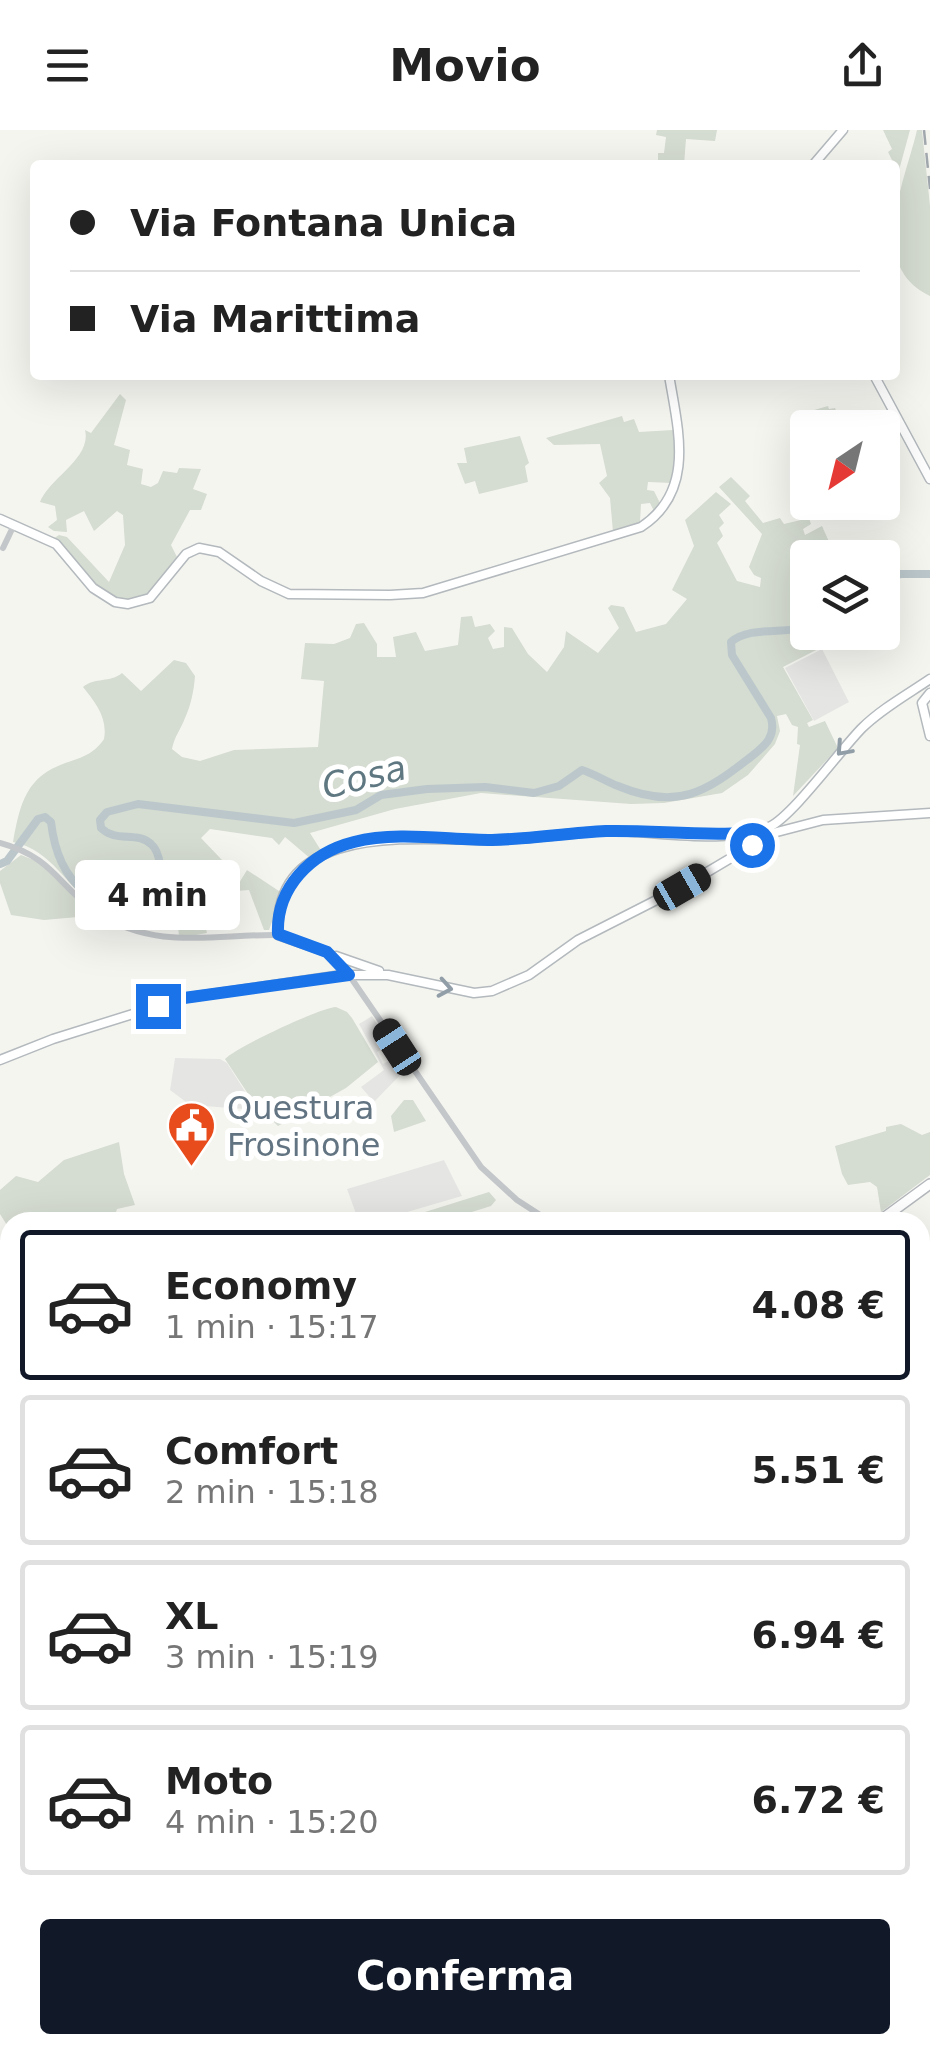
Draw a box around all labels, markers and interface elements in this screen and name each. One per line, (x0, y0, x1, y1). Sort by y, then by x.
icon: menu (40, 38, 95, 93)
icon: share (835, 38, 890, 93)
text: Movio (389, 39, 541, 92)
text: Via Fontana Unica (130, 201, 517, 245)
text: Via Marittima (130, 297, 420, 341)
north arrow (790, 410, 900, 520)
map controls (790, 410, 900, 650)
button: layers (790, 540, 900, 650)
one-way arrow (836, 737, 854, 756)
water label: Cosa (318, 747, 410, 807)
route start (730, 823, 775, 868)
car (649, 859, 715, 915)
callout: 4 min (76, 861, 240, 931)
text: 4 min (107, 876, 208, 914)
one-way arrow (437, 977, 453, 998)
route end (136, 984, 181, 1029)
car (368, 1014, 426, 1080)
place label: Questura Frosinone (227, 1089, 381, 1164)
public building icon: Questura Frosinone (166, 1100, 218, 1168)
icon: car (45, 1260, 135, 1350)
text: Economy (165, 1264, 357, 1308)
text: 4.08 € (752, 1283, 885, 1327)
text: 1 min · 15:17 (165, 1308, 379, 1346)
icon: car (45, 1425, 135, 1515)
text: Comfort (165, 1429, 338, 1473)
text: 5.51 € (752, 1448, 885, 1492)
text: 2 min · 15:18 (165, 1473, 379, 1511)
icon: car (45, 1590, 135, 1680)
text: XL (165, 1594, 219, 1638)
text: 6.94 € (752, 1613, 885, 1657)
text: 3 min · 15:19 (165, 1638, 379, 1676)
icon: car (45, 1755, 135, 1845)
text: Moto (165, 1759, 273, 1803)
text: 6.72 € (752, 1778, 885, 1822)
text: 4 min · 15:20 (165, 1803, 379, 1841)
button: Conferma (40, 1919, 890, 2034)

